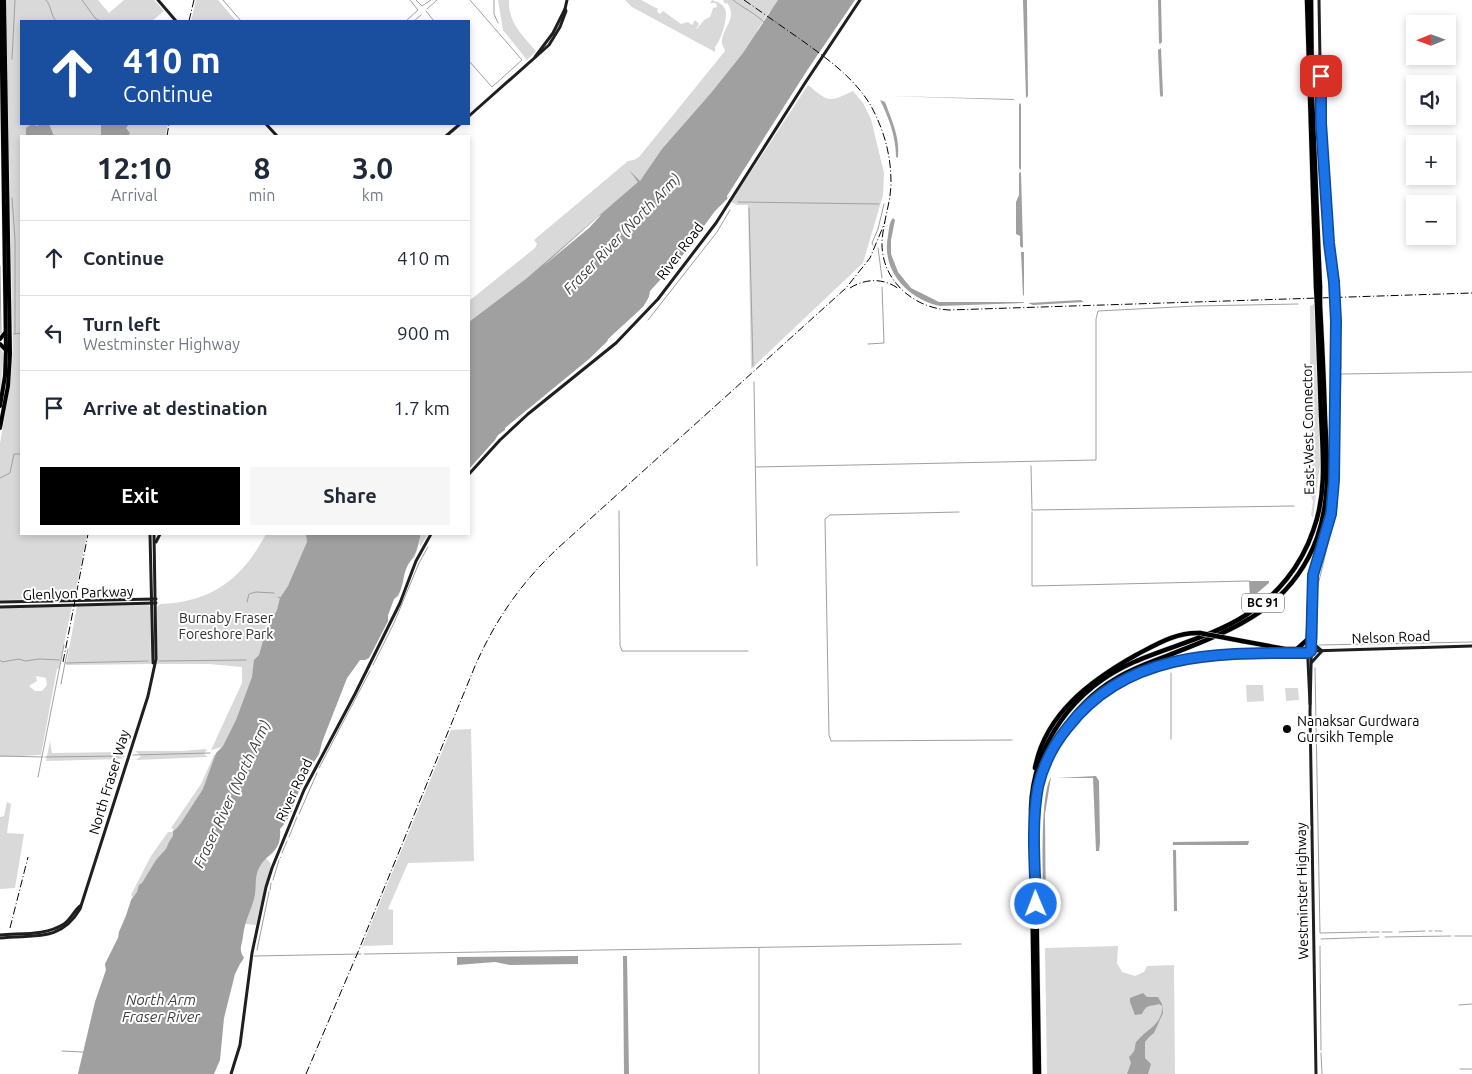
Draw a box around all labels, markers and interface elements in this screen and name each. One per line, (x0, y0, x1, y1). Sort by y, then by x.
north arrow (1406, 15, 1456, 65)
map controls (1406, 15, 1456, 245)
icon: ahead (40, 40, 105, 105)
text: 410 m (123, 40, 221, 80)
pin (1300, 55, 1342, 97)
icon: arrive (1307, 62, 1335, 90)
button: sound (1406, 75, 1456, 125)
text: Continue (123, 81, 213, 106)
button: + (1406, 135, 1456, 185)
text: 12:10 (97, 151, 172, 185)
text: 8 (253, 151, 270, 185)
text: 3.0 (352, 151, 393, 185)
water label: Fraser River (North Arm) (560, 170, 684, 297)
text: Arrival (111, 186, 158, 204)
text: min (248, 186, 275, 204)
text: km (362, 186, 384, 204)
button: − (1406, 195, 1456, 245)
street label: River Road (653, 219, 707, 283)
icon: ahead (40, 244, 68, 272)
text: Continue (83, 247, 164, 269)
text: 410 m (397, 247, 450, 269)
text: Turn left (83, 313, 161, 335)
icon: left (40, 319, 68, 347)
text: 900 m (397, 322, 450, 344)
text: Westminster Highway (83, 335, 240, 353)
street label: East-West Connector (1299, 362, 1317, 495)
icon: arrive (40, 394, 68, 422)
text: Arrive at destination (83, 397, 268, 419)
text: 1.7 km (394, 397, 450, 419)
button: Exit (40, 467, 240, 525)
button: Share (250, 467, 450, 525)
street label: Glenlyon Parkway (22, 583, 134, 603)
road number: BC 91 (1242, 594, 1284, 612)
park label: Burnaby Fraser Foreshore Park (179, 610, 274, 642)
street label: Nelson Road (1351, 628, 1431, 646)
place label: Nanaksar Gurdwara Gursikh Temple (1297, 713, 1420, 745)
water label: Fraser River (North Arm) (190, 717, 273, 870)
marker: Nanaksar Gurdwara Gursikh Temple (1281, 723, 1293, 735)
street label: North Fraser Way (85, 727, 133, 836)
street label: River Road (272, 756, 316, 824)
street label: Westminster Highway (1293, 822, 1311, 960)
position arrow (1009, 877, 1061, 929)
water label: North Arm Fraser River (122, 991, 201, 1025)

